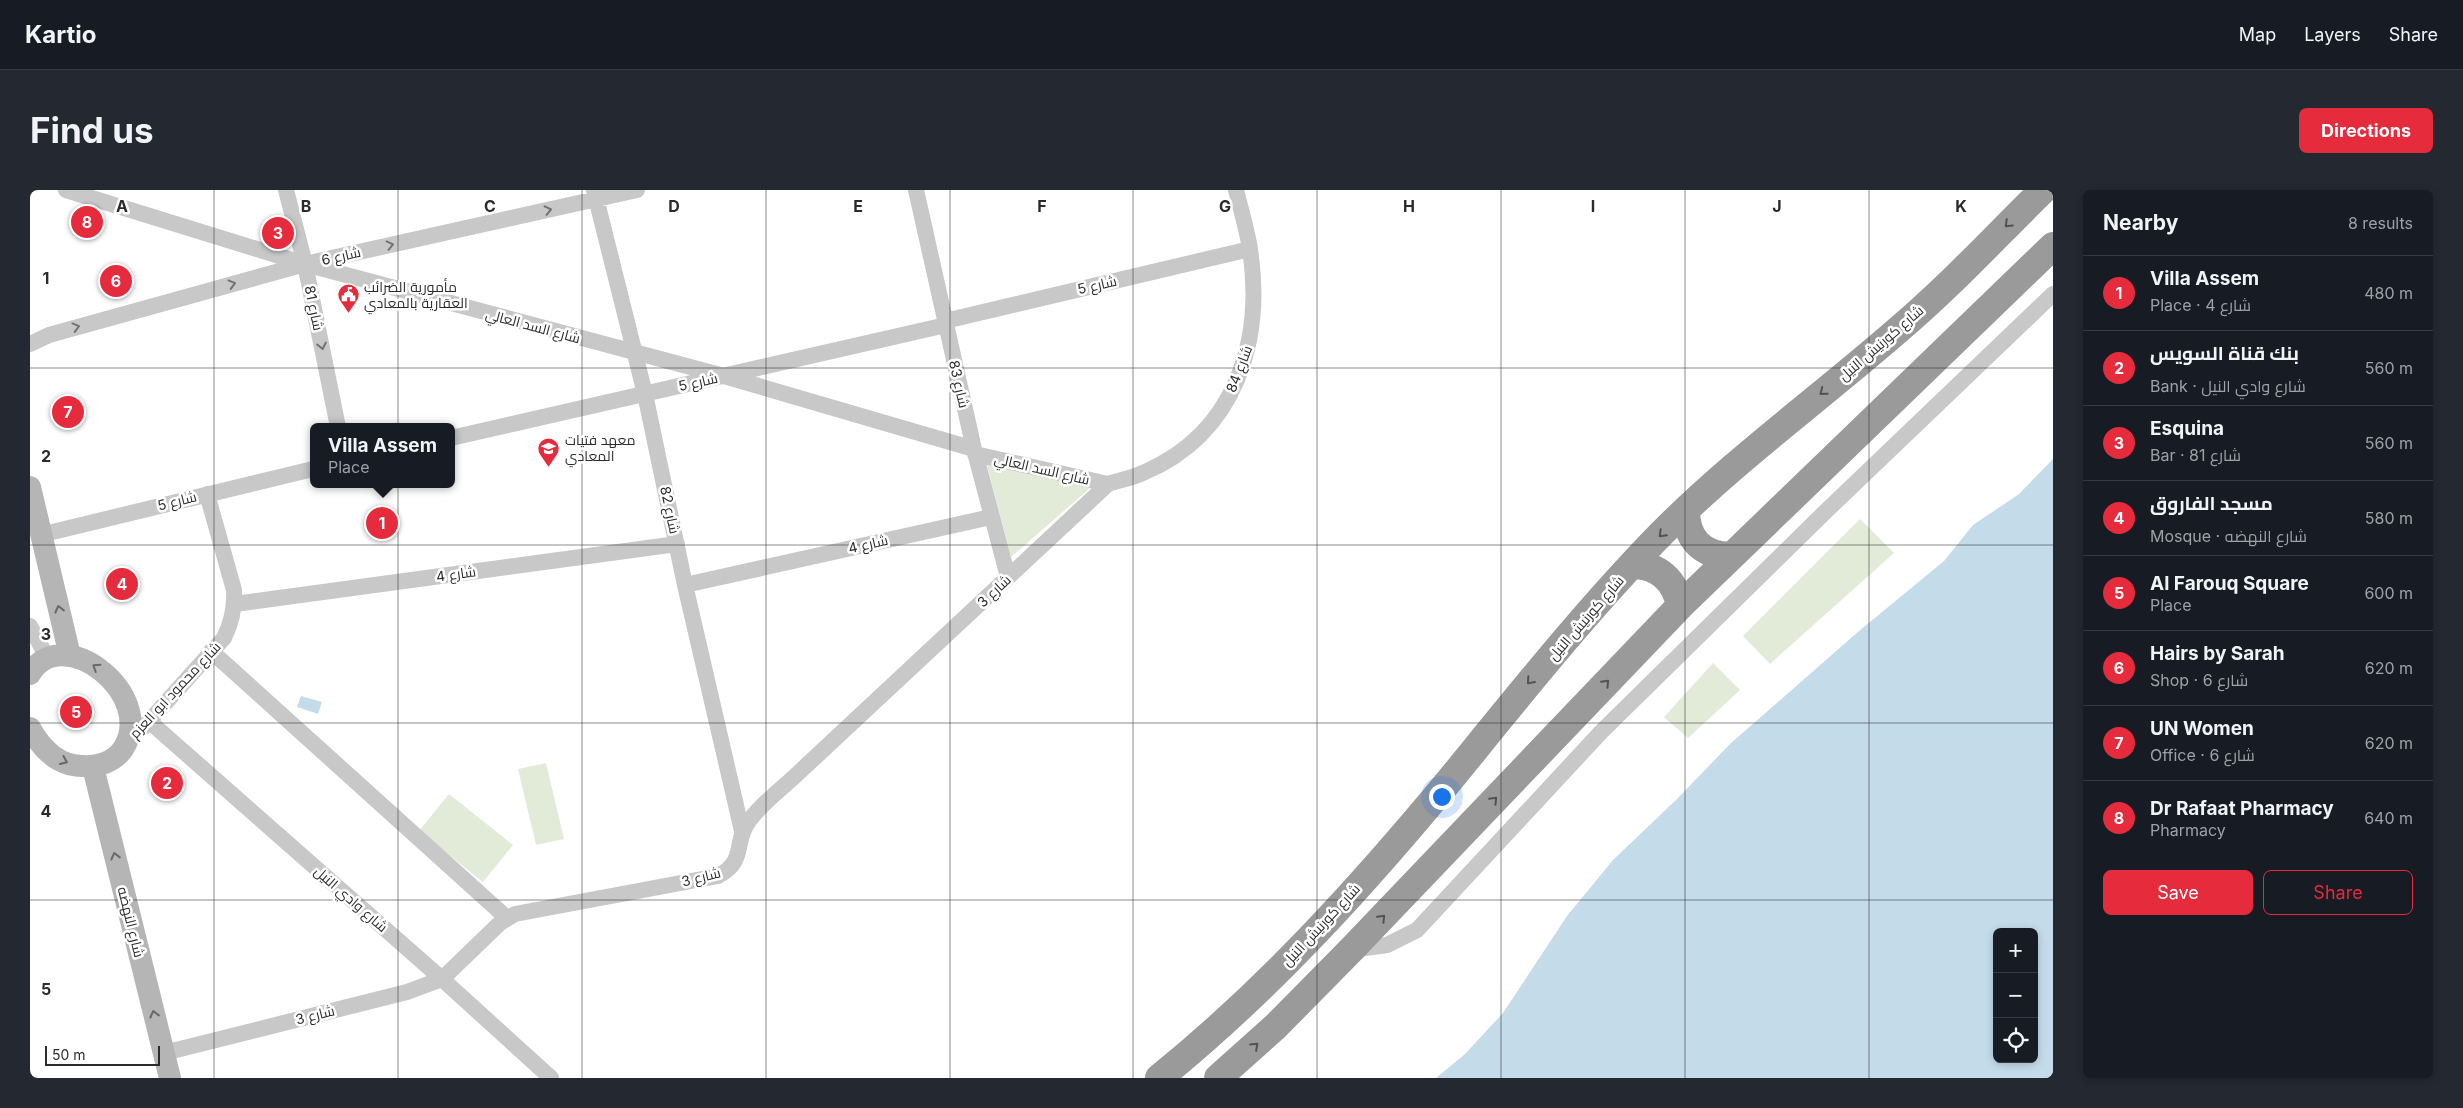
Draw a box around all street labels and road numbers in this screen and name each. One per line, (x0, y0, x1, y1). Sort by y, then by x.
street label: شارع 6 (320, 243, 362, 269)
street label: شارع 5 (1076, 272, 1118, 298)
street label: شارع 81 (300, 284, 328, 332)
street label: شارع كورنيش النيل (1835, 301, 1927, 385)
street label: شارع السد العالي (483, 305, 582, 350)
street label: شارع 84 (1222, 343, 1256, 395)
street label: شارع 83 (945, 358, 973, 410)
street label: شارع 5 (677, 369, 719, 395)
street label: شارع السد العالي (992, 449, 1091, 492)
street label: شارع 82 (656, 485, 684, 535)
street label: شارع 5 (156, 487, 198, 515)
street label: شارع 4 (846, 531, 890, 557)
street label: شارع 4 (435, 562, 477, 586)
street label: شارع 3 (973, 571, 1015, 611)
street label: شارع كورنيش النيل (1544, 572, 1628, 664)
street label: شارع محمود ابو العزم (126, 638, 225, 743)
street label: شارع وادي النيل (309, 862, 391, 938)
street label: شارع 3 (680, 863, 722, 891)
street label: شارع كورنيش النيل (1278, 880, 1364, 970)
street label: شارع النهضه (114, 885, 148, 959)
street label: شارع 3 (294, 1001, 336, 1029)

